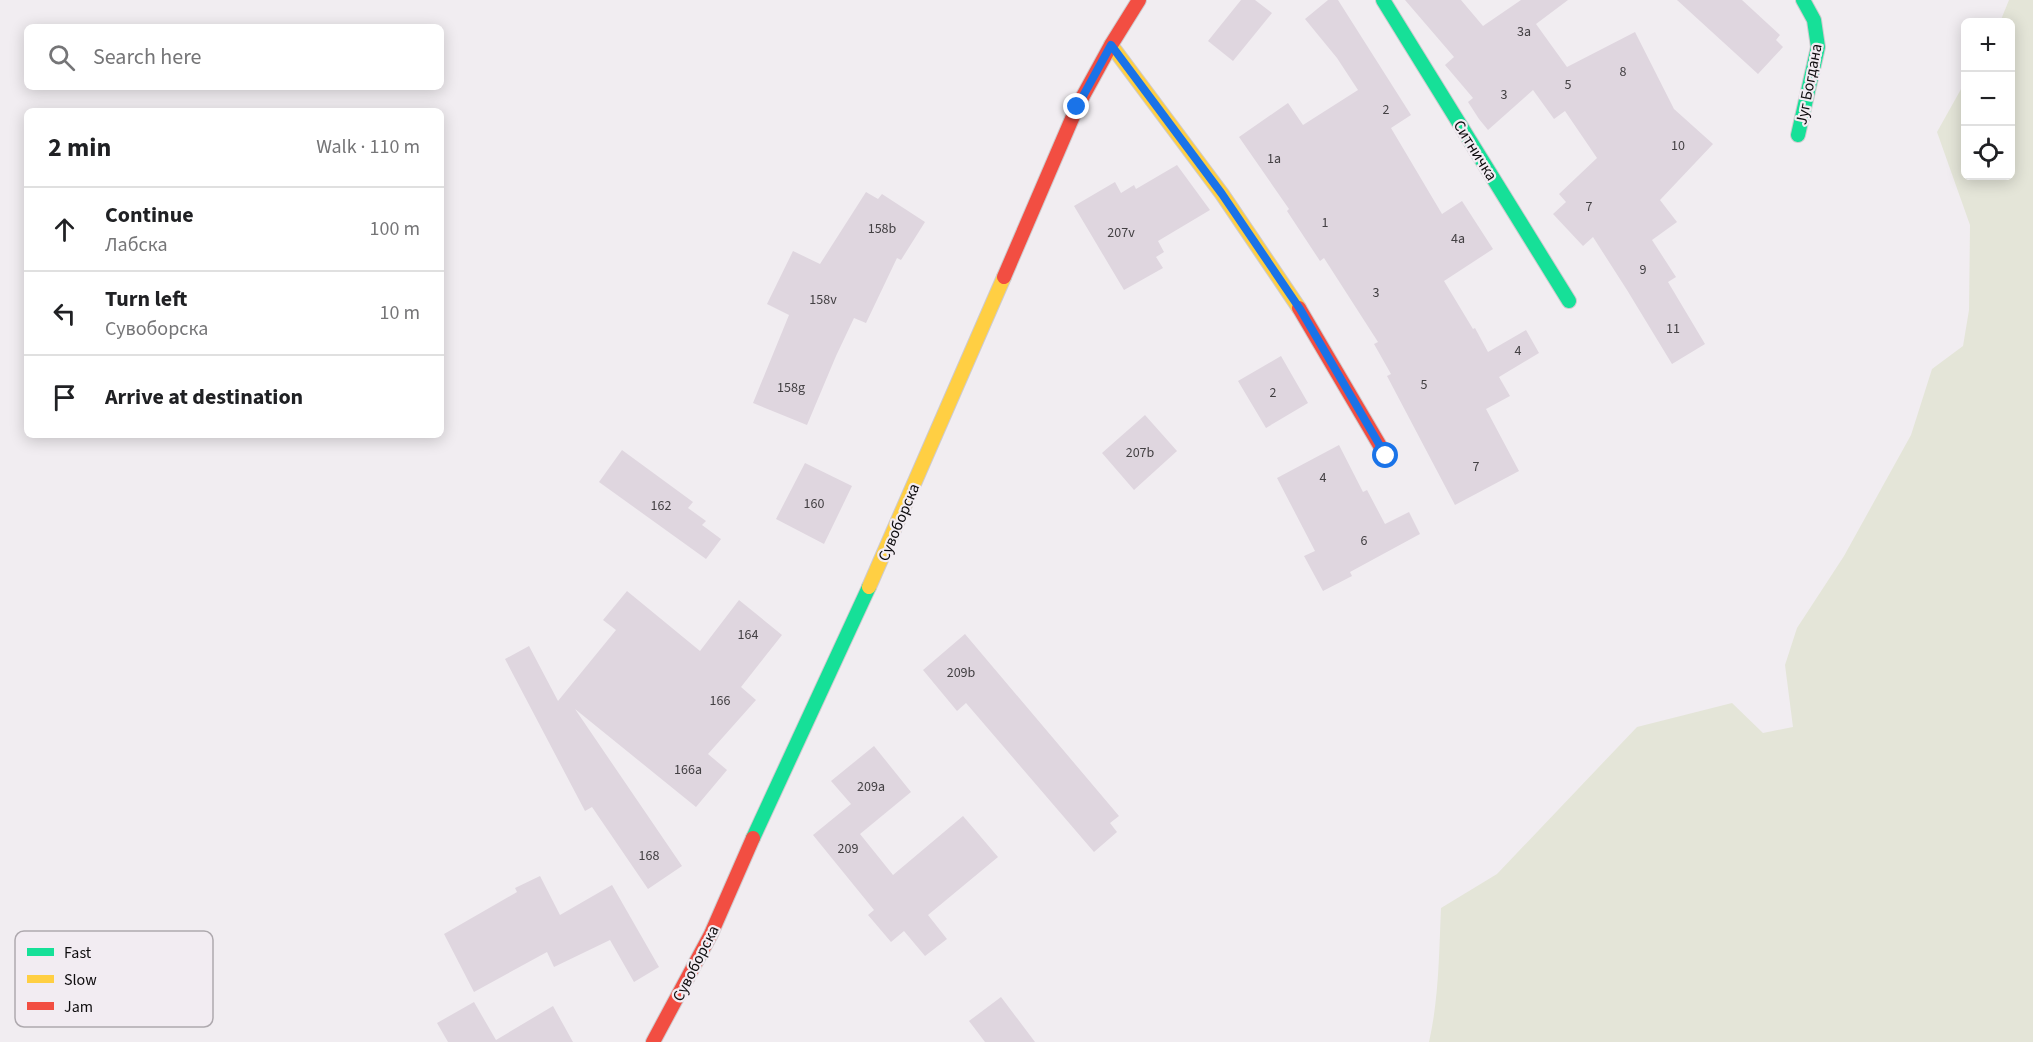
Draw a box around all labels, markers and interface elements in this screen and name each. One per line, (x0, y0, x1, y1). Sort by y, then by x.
map controls (1961, 18, 2015, 180)
button: + (1961, 18, 2015, 72)
house number: 3a (1517, 22, 1531, 42)
search box (24, 24, 444, 90)
icon: search (45, 41, 78, 74)
text: Search here (93, 41, 201, 73)
street label: Југ Богдана (1790, 42, 1828, 127)
house number: 8 (1620, 62, 1627, 82)
button: − (1961, 72, 2015, 126)
house number: 5 (1565, 75, 1572, 95)
house number: 3 (1501, 85, 1508, 105)
route end (1063, 93, 1089, 119)
house number: 2 (1383, 100, 1390, 120)
street label: Ситничка (1448, 116, 1502, 185)
button: locate (1961, 126, 2015, 180)
text: 2 min (48, 129, 111, 166)
text: Walk · 110 m (316, 133, 420, 161)
house number: 10 (1671, 136, 1685, 156)
house number: 1a (1267, 149, 1281, 169)
house number: 7 (1586, 197, 1593, 217)
text: Continue (105, 199, 194, 231)
icon: ahead (48, 213, 81, 246)
house number: 1 (1322, 213, 1329, 233)
text: 100 m (370, 215, 420, 243)
house number: 158b (868, 219, 897, 239)
house number: 207v (1107, 223, 1135, 243)
house number: 4a (1451, 229, 1465, 249)
text: Лабска (105, 231, 167, 259)
house number: 9 (1640, 260, 1647, 280)
text: Turn left (105, 283, 187, 315)
house number: 3 (1373, 283, 1380, 303)
house number: 158v (809, 290, 837, 310)
icon: left (48, 297, 81, 330)
text: 10 m (380, 299, 420, 327)
text: Сувоборска (105, 315, 208, 343)
house number: 11 (1666, 319, 1680, 339)
house number: 4 (1515, 341, 1522, 361)
house number: 5 (1421, 375, 1428, 395)
house number: 158g (777, 378, 805, 398)
icon: arrive (48, 381, 81, 414)
text: Arrive at destination (105, 381, 303, 413)
house number: 2 (1270, 383, 1277, 403)
route start (1372, 442, 1398, 468)
house number: 207b (1126, 443, 1155, 463)
house number: 7 (1473, 457, 1480, 477)
house number: 4 (1320, 468, 1327, 488)
street label: Сувоборска (873, 480, 925, 565)
house number: 160 (804, 494, 824, 514)
house number: 162 (651, 496, 671, 516)
house number: 6 (1361, 531, 1368, 551)
house number: 164 (738, 625, 758, 645)
house number: 209b (947, 663, 976, 683)
house number: 166 (710, 691, 730, 711)
house number: 166a (674, 760, 702, 780)
house number: 209a (857, 777, 885, 797)
house number: 209 (838, 839, 858, 859)
house number: 168 (639, 846, 659, 866)
street label: Сувоборска (667, 922, 724, 1005)
legend (15, 931, 213, 1027)
text: Fast (64, 942, 92, 964)
text: Slow (64, 969, 97, 991)
text: Jam (64, 996, 93, 1018)

